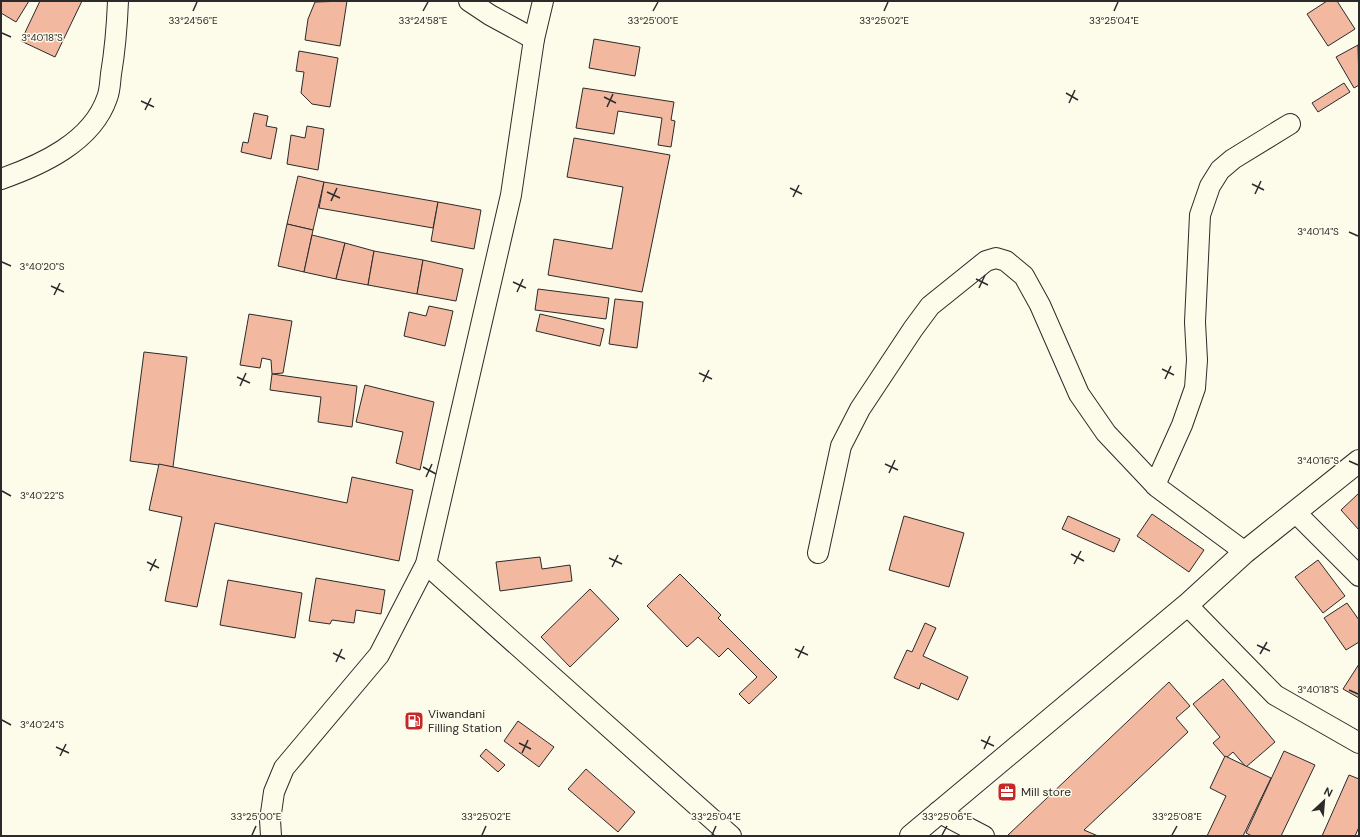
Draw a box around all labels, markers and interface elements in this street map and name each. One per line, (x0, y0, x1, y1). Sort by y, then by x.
text: 33°24'56"E (168, 14, 218, 27)
text: 33°24'58"E (399, 14, 448, 27)
text: 33°25'00"E (628, 14, 679, 27)
text: 33°25'02"E (859, 14, 909, 27)
text: 33°25'04"E (1089, 14, 1139, 27)
text: 3°40'18"S (21, 31, 63, 44)
text: 3°40'14"S (1297, 225, 1339, 238)
text: 3°40'20"S (19, 260, 65, 273)
text: 3°40'16"S (1297, 454, 1339, 467)
text: 3°40'22"S (20, 489, 64, 502)
text: 3°40'18"S (1297, 683, 1339, 696)
place label: Viwandani Filling Station (428, 706, 502, 736)
fuel station icon: Viwandani Filling Station (403, 710, 425, 732)
text: 3°40'24"S (20, 718, 64, 731)
office icon: Mill store (996, 781, 1018, 803)
north arrow (1304, 781, 1344, 821)
place label: Mill store (1021, 784, 1071, 800)
text: N (1322, 784, 1335, 800)
text: 33°25'00"E (231, 810, 282, 823)
text: 33°25'02"E (461, 810, 511, 823)
text: 33°25'04"E (691, 810, 741, 823)
text: 33°25'06"E (922, 810, 972, 823)
text: 33°25'08"E (1152, 810, 1202, 823)

